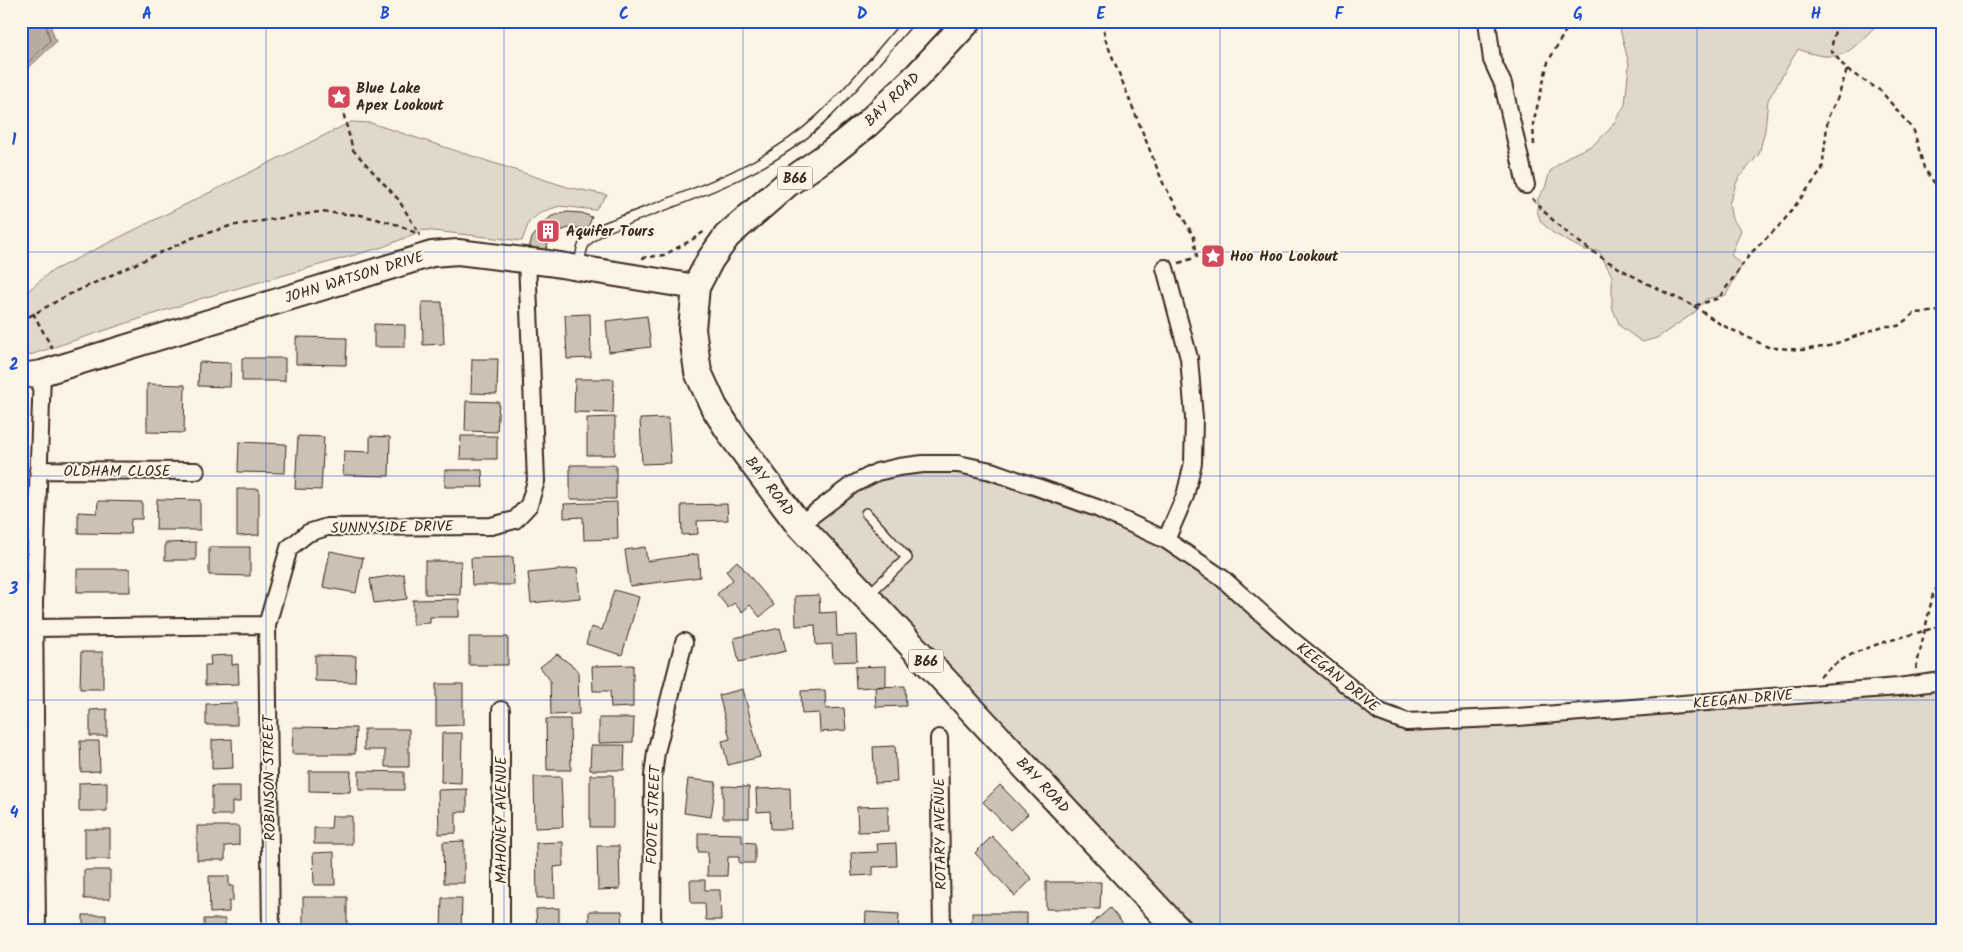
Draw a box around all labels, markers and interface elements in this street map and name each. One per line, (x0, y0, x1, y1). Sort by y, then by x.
text: A (142, 2, 152, 27)
text: B (380, 2, 390, 27)
text: C (619, 2, 629, 27)
text: D (857, 2, 868, 27)
text: E (1097, 2, 1107, 27)
text: F (1335, 2, 1345, 27)
text: G (1573, 2, 1583, 27)
text: H (1811, 2, 1821, 27)
street label: BAY ROAD (859, 67, 926, 133)
place label: Blue Lake Apex Lookout (356, 77, 444, 118)
place icon: Blue Lake Apex Lookout (326, 84, 352, 110)
text: 1 (12, 128, 17, 153)
road number: B66 (778, 167, 812, 190)
building icon: Aquifer Tours (535, 218, 561, 244)
place label: Aquifer Tours (566, 220, 654, 244)
place icon: Hoo Hoo Lookout (1200, 243, 1226, 269)
street label: JOHN WATSON DRIVE (282, 245, 428, 311)
place label: Hoo Hoo Lookout (1230, 245, 1339, 269)
text: 2 (9, 353, 19, 378)
street label: BAY ROAD (739, 451, 800, 522)
street label: OLDHAM CLOSE (63, 460, 172, 484)
street label: SUNNYSIDE DRIVE (330, 515, 455, 541)
text: 3 (9, 577, 19, 602)
street label: KEEGAN DRIVE (1291, 637, 1385, 720)
road number: B66 (908, 649, 944, 672)
street label: KEEGAN DRIVE (1692, 684, 1796, 716)
street label: ROBINSON STREET (257, 713, 283, 841)
street label: BAY ROAD (1010, 752, 1075, 820)
street label: MAHONEY AVENUE (490, 755, 514, 884)
street label: FOOTE STREET (640, 763, 668, 865)
street label: ROTARY AVENUE (928, 776, 954, 890)
text: 4 (10, 801, 19, 826)

